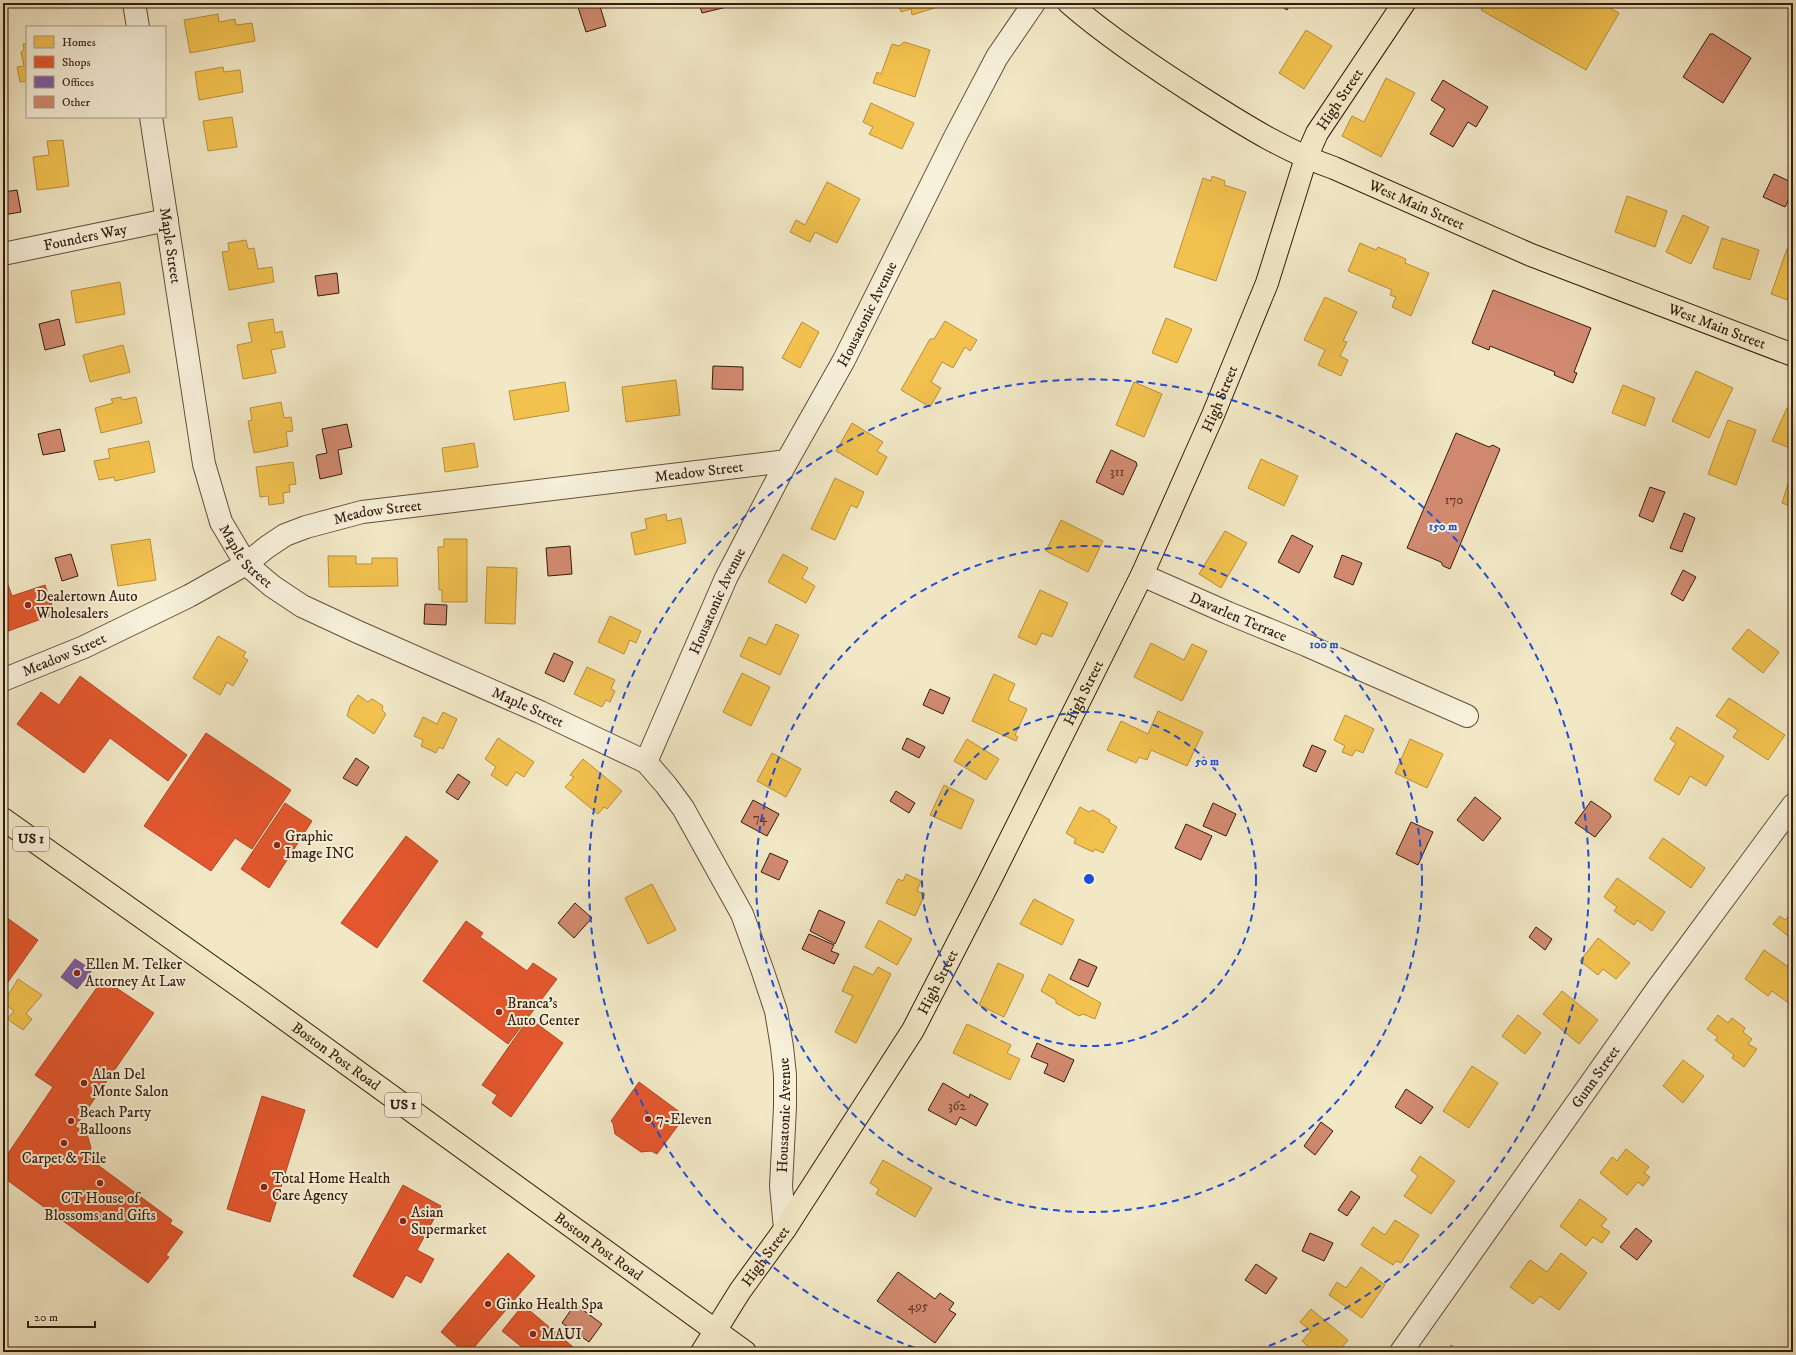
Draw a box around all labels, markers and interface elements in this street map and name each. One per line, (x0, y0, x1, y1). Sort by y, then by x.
legend (26, 26, 166, 118)
text: Homes (62, 35, 96, 50)
text: Shops (62, 55, 90, 70)
street label: High Street (1312, 65, 1367, 134)
text: Offices (62, 75, 94, 90)
text: Other (62, 95, 91, 110)
street label: West Main Street (1365, 175, 1468, 234)
street label: Maple Street (155, 206, 186, 285)
street label: Founders Way (42, 219, 130, 255)
street label: Housatonic Avenue (833, 258, 901, 370)
street label: West Main Street (1665, 298, 1769, 353)
street label: High Street (1197, 362, 1242, 435)
street label: Meadow Street (653, 457, 745, 486)
house number: 311 (1110, 464, 1124, 480)
house number: 170 (1445, 492, 1463, 508)
street label: Meadow Street (331, 495, 423, 529)
text: 150 m (1429, 519, 1457, 534)
street label: Maple Street (215, 521, 277, 592)
street label: Housatonic Avenue (684, 545, 750, 657)
place label: Dealertown Auto Wholesalers (35, 587, 138, 623)
street label: Davarlen Terrace (1187, 588, 1290, 646)
marker: Dealertown Auto Wholesalers (23, 600, 33, 610)
street label: Meadow Street (19, 628, 109, 681)
text: 100 m (1310, 637, 1338, 652)
street label: High Street (1059, 657, 1108, 728)
street label: Maple Street (489, 683, 567, 732)
text: 50 m (1194, 754, 1219, 769)
house number: 74 (753, 810, 768, 826)
road number: US 1 (13, 827, 49, 851)
place label: Graphic Image INC (285, 827, 354, 863)
marker: Graphic Image INC (272, 840, 282, 850)
centre of rings (1082, 872, 1096, 886)
street label: High Street (913, 946, 962, 1018)
place label: Ellen M. Telker Attorney At Law (85, 955, 186, 991)
marker: Ellen M. Telker Attorney At Law (72, 968, 82, 978)
place label: Branca's Auto Center (507, 994, 580, 1030)
marker: Branca's Auto Center (494, 1007, 504, 1017)
street label: Boston Post Road (288, 1018, 385, 1095)
street label: Gunn Street (1567, 1042, 1624, 1112)
street label: Housatonic Avenue (772, 1057, 795, 1173)
place label: Alan Del Monte Salon (92, 1065, 169, 1101)
marker: Alan Del Monte Salon (79, 1078, 89, 1088)
road number: US 1 (385, 1093, 421, 1117)
house number: 362 (948, 1098, 967, 1114)
place label: Beach Party Balloons (79, 1103, 152, 1139)
place label: 7-Eleven (656, 1110, 712, 1129)
marker: 7-Eleven (643, 1114, 653, 1124)
marker: Beach Party Balloons (66, 1116, 76, 1126)
marker: Carpet & Tile (59, 1138, 69, 1148)
place label: Carpet & Tile (22, 1149, 106, 1168)
place label: Total Home Health Care Agency (272, 1169, 390, 1205)
marker: CT House of Blossoms and Gifts (95, 1178, 105, 1188)
marker: Total Home Health Care Agency (259, 1182, 269, 1192)
place label: CT House of Blossoms and Gifts (44, 1189, 156, 1225)
place label: Asian Supermarket (411, 1203, 487, 1239)
street label: Boston Post Road (551, 1208, 647, 1285)
marker: Asian Supermarket (398, 1216, 408, 1226)
street label: High Street (737, 1222, 794, 1290)
place label: Ginko Health Spa (496, 1295, 604, 1314)
house number: 495 (908, 1298, 929, 1314)
marker: Ginko Health Spa (483, 1299, 493, 1309)
scale bar (28, 1303, 95, 1329)
text: 20 m (34, 1310, 58, 1325)
place label: MAUI (541, 1325, 582, 1344)
marker: MAUI (528, 1329, 538, 1339)

